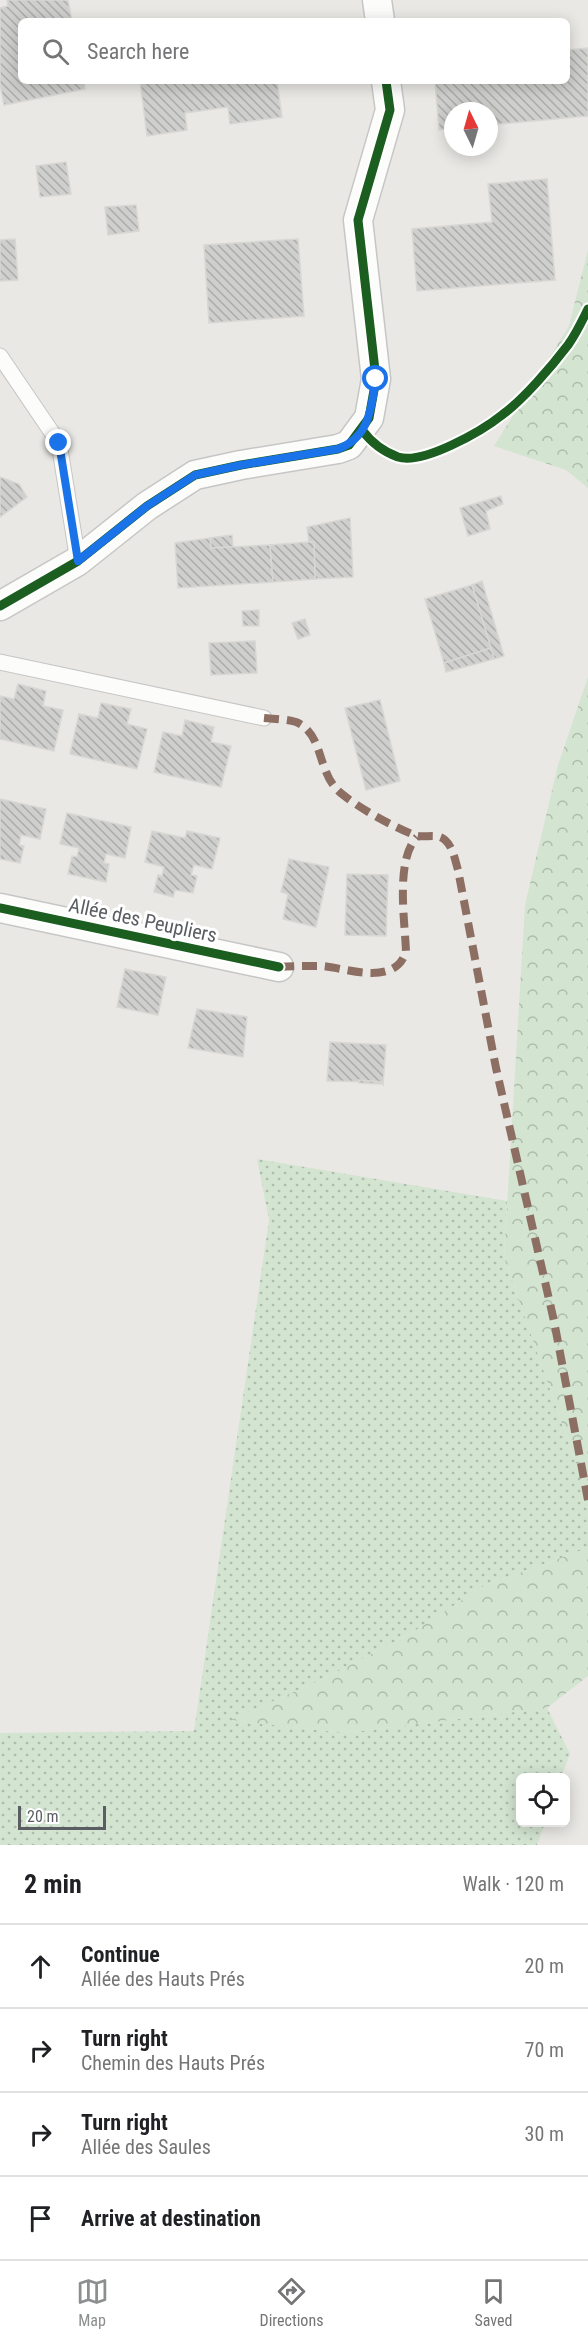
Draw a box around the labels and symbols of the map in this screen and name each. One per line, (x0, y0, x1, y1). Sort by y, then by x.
north arrow (444, 102, 498, 156)
route start (362, 365, 388, 391)
route end (45, 429, 71, 455)
street label: Allée des Peupliers (67, 893, 219, 947)
scale bar (18, 1803, 106, 1830)

